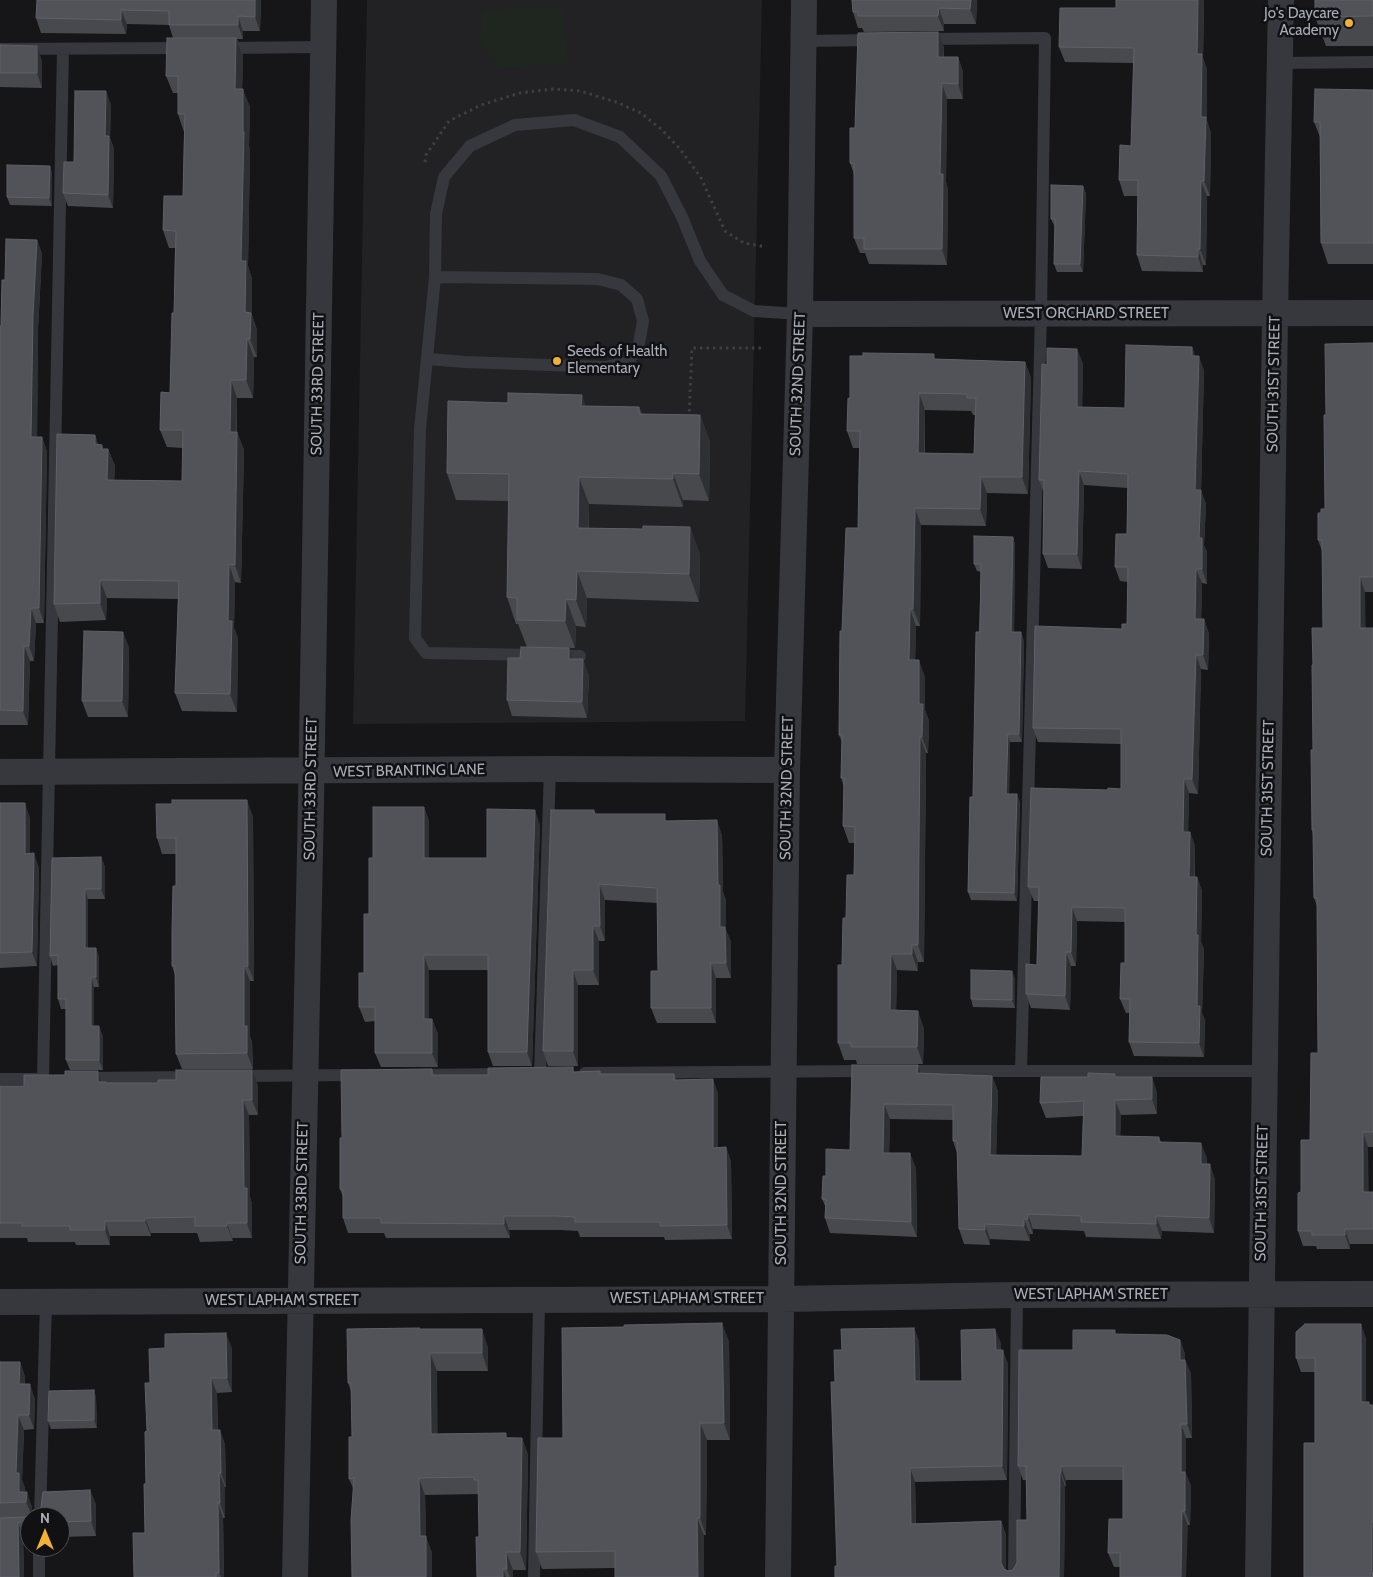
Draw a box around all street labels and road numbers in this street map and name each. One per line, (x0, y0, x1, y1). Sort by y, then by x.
street label: WEST ORCHARD STREET (1003, 305, 1169, 323)
street label: SOUTH 33RD STREET (308, 312, 328, 456)
street label: SOUTH 32ND STREET (786, 312, 810, 456)
street label: SOUTH 31ST STREET (1264, 316, 1284, 452)
street label: SOUTH 32ND STREET (777, 716, 797, 860)
street label: SOUTH 33RD STREET (301, 717, 321, 861)
street label: SOUTH 31ST STREET (1258, 720, 1278, 856)
street label: WEST BRANTING LANE (333, 761, 485, 781)
street label: SOUTH 33RD STREET (292, 1121, 312, 1265)
street label: SOUTH 32ND STREET (773, 1121, 791, 1265)
street label: SOUTH 31ST STREET (1252, 1125, 1272, 1261)
street label: WEST LAPHAM STREET (1014, 1286, 1168, 1304)
street label: WEST LAPHAM STREET (610, 1290, 764, 1308)
street label: WEST LAPHAM STREET (205, 1292, 359, 1310)

